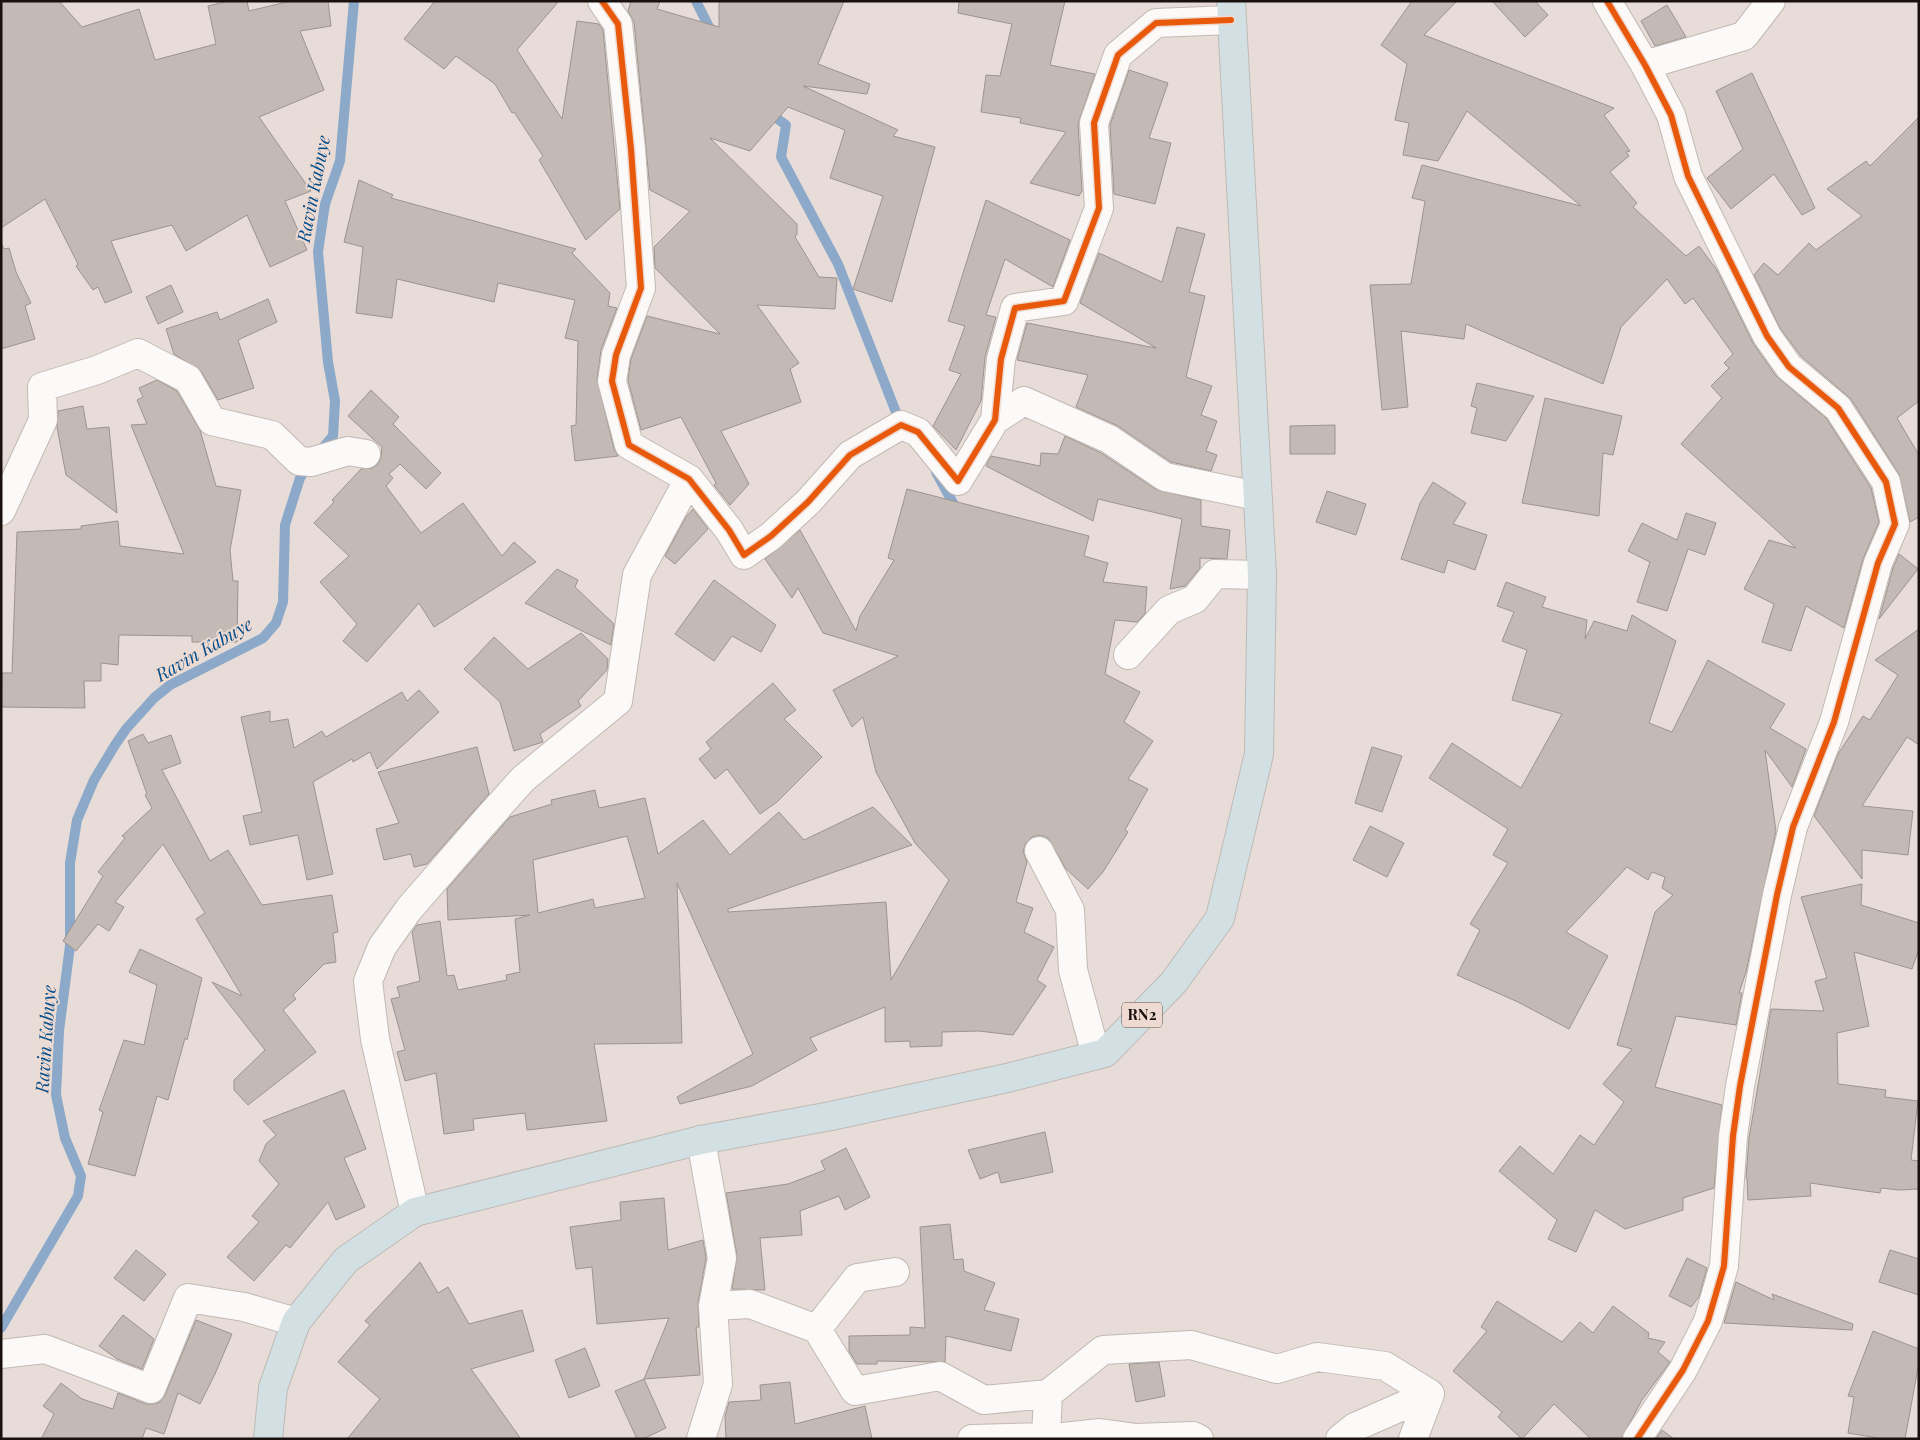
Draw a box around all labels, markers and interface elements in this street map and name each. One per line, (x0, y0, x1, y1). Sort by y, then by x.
water label: Ravin Kabuye (291, 133, 335, 245)
water label: Ravin Kabuye (150, 612, 257, 687)
water label: Ravin Kabuye (29, 984, 61, 1095)
road number: RN2 (1122, 1002, 1162, 1028)

